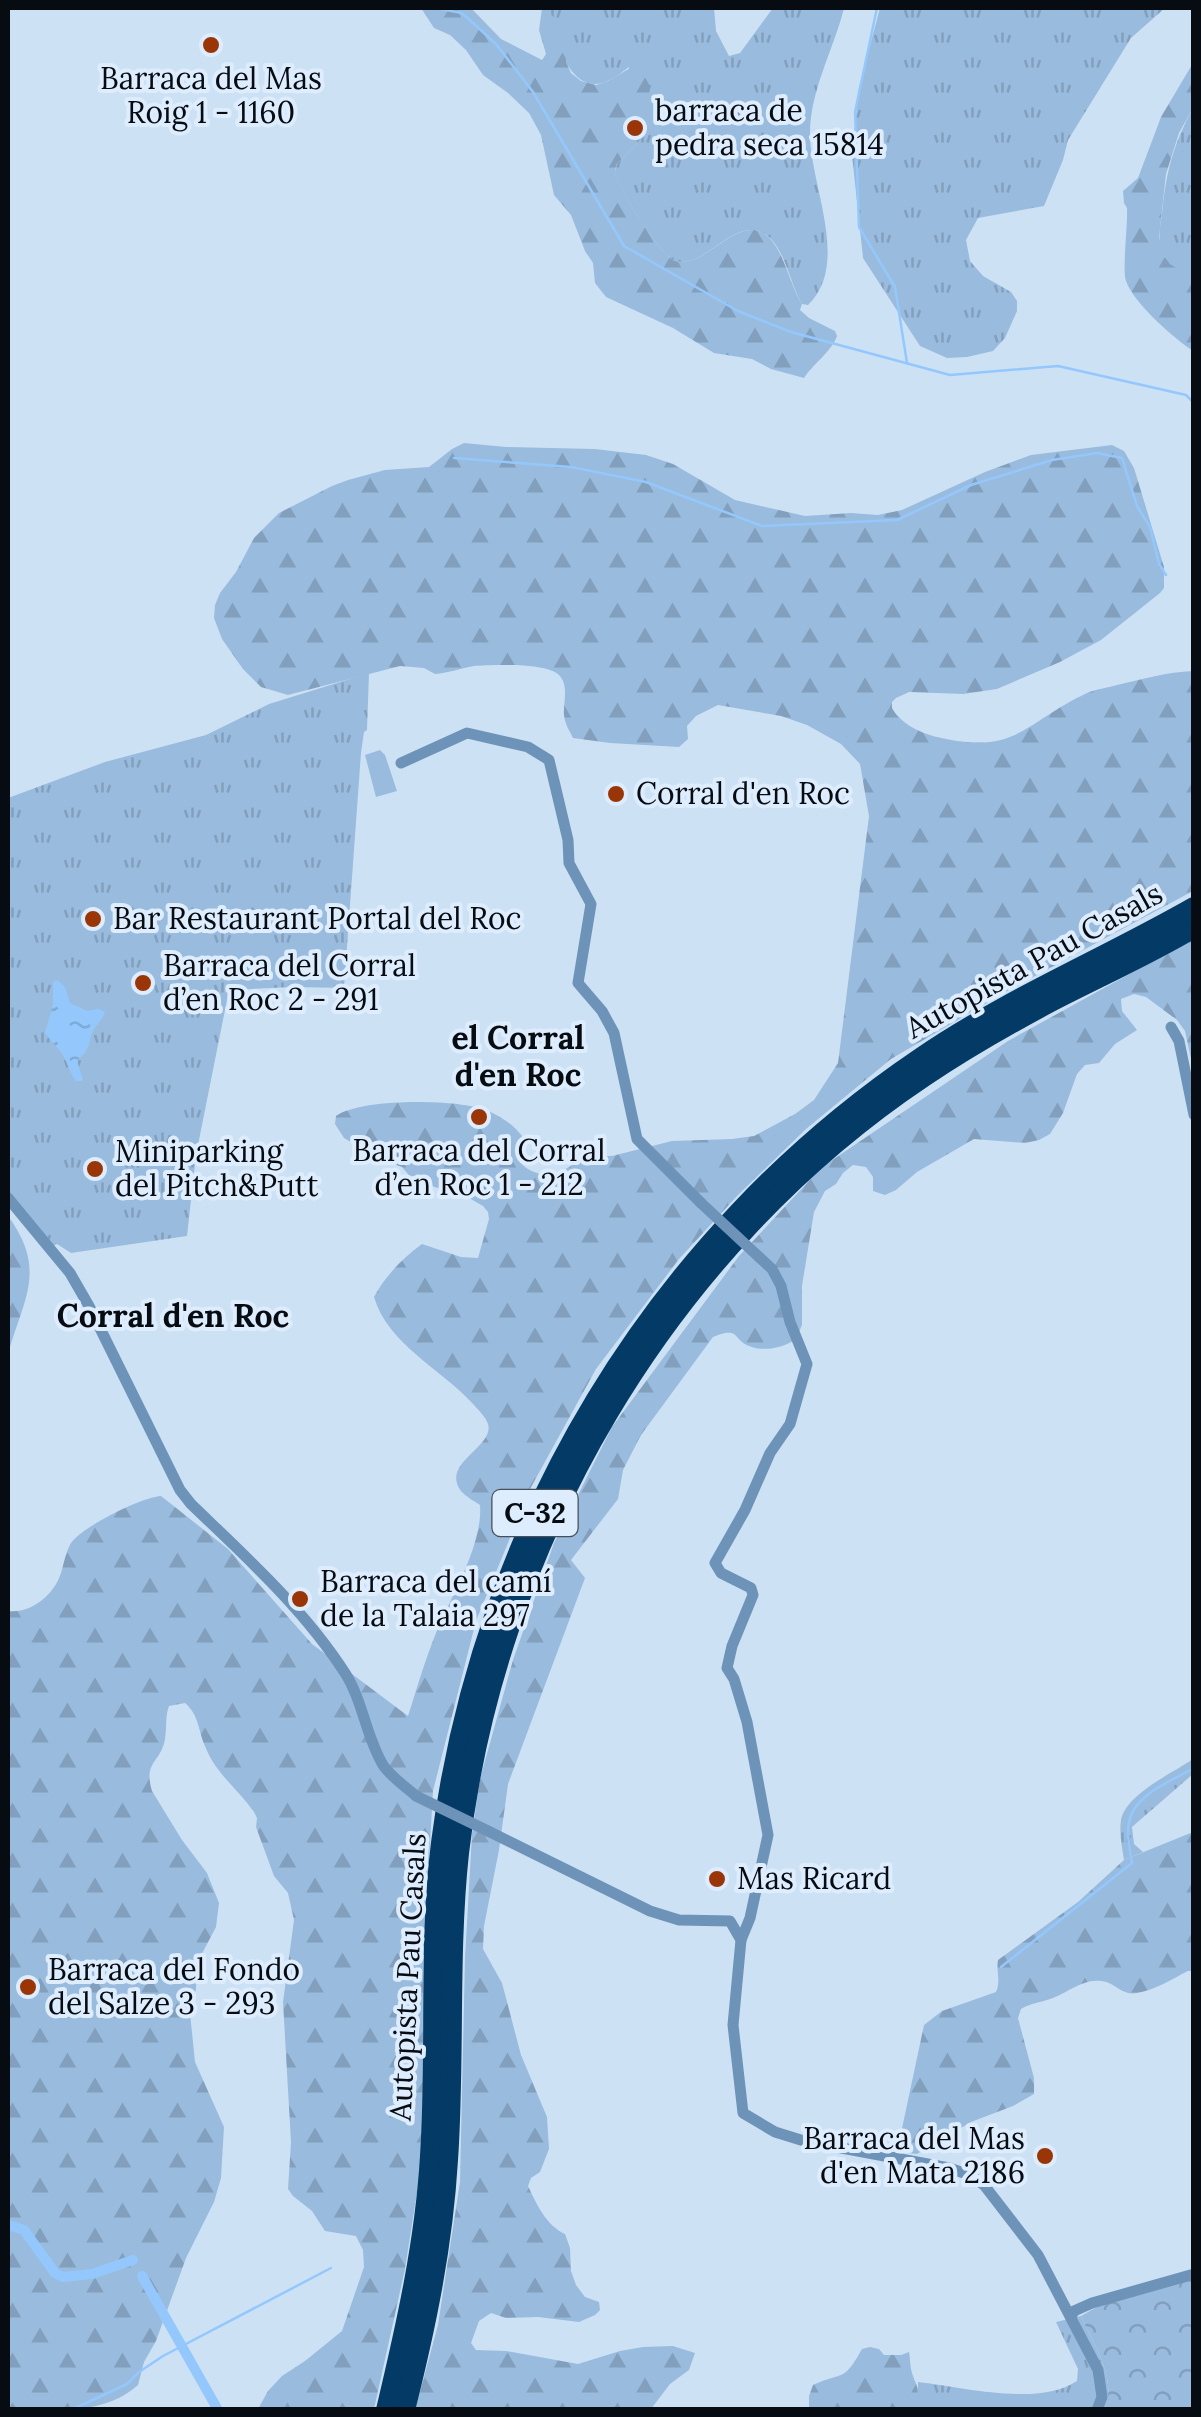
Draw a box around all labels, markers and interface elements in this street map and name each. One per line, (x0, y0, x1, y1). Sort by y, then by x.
marker: Barraca del Mas Roig 1 - 1160 (200, 34, 222, 56)
place label: Barraca del Mas Roig 1 - 1160 (100, 59, 322, 132)
place label: barraca de pedra seca 15814 (655, 91, 884, 163)
marker: barraca de pedra seca 15814 (624, 117, 646, 139)
place label: Corral d'en Roc (636, 774, 850, 812)
marker: Corral d'en Roc (605, 783, 627, 805)
street label: Autopista Pau Casals (897, 874, 1169, 1047)
place label: Bar Restaurant Portal del Roc (113, 899, 521, 937)
marker: Bar Restaurant Portal del Roc (82, 908, 104, 930)
place label: Barraca del Corral d’en Roc 2 - 291 (163, 946, 416, 1018)
marker: Barraca del Corral d’en Roc 2 - 291 (132, 972, 154, 994)
district label: el Corral d'en Roc (451, 1017, 585, 1095)
marker: Barraca del Corral d’en Roc 1 - 212 (468, 1106, 490, 1128)
place label: Barraca del Corral d’en Roc 1 - 212 (353, 1131, 605, 1203)
place label: Miniparking del Pitch&Putt (115, 1132, 319, 1204)
marker: Miniparking del Pitch&Putt (84, 1158, 106, 1180)
district label: Corral d'en Roc (57, 1295, 290, 1336)
road number: C-32 (492, 1490, 578, 1536)
place label: Barraca del camí de la Talaia 297 (320, 1562, 552, 1634)
marker: Barraca del camí de la Talaia 297 (289, 1588, 311, 1610)
street label: Autopista Pau Casals (380, 1832, 434, 2123)
place label: Mas Ricard (737, 1859, 891, 1897)
marker: Mas Ricard (706, 1868, 728, 1890)
place label: Barraca del Fondo del Salze 3 - 293 (48, 1950, 300, 2022)
marker: Barraca del Fondo del Salze 3 - 293 (17, 1976, 39, 1998)
place label: Barraca del Mas d'en Mata 2186 (803, 2119, 1025, 2191)
marker: Barraca del Mas d'en Mata 2186 (1034, 2145, 1056, 2167)

